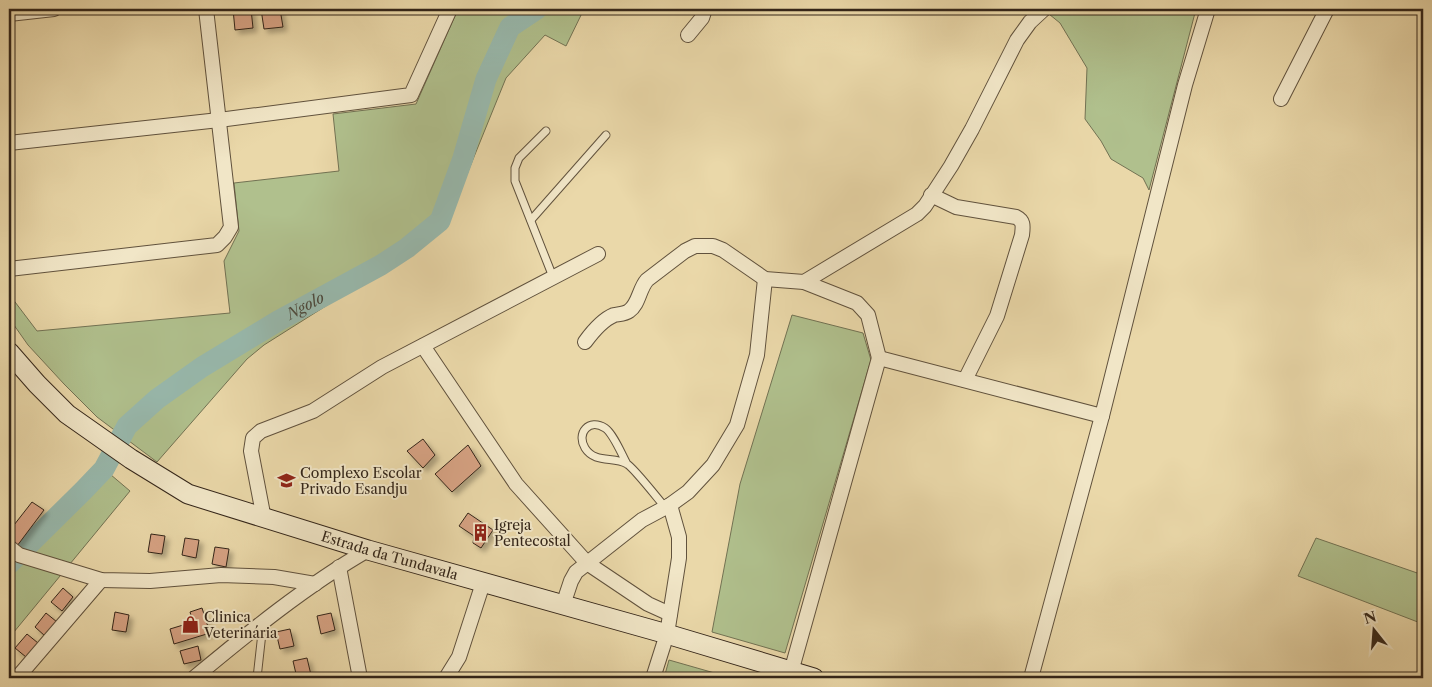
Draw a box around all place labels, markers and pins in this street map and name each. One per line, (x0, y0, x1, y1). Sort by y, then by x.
place label: Complexo Escolar Privado Esandju (300, 464, 422, 498)
school or university icon: Complexo Escolar Privado Esandju (276, 471, 296, 491)
place label: Igreja Pentecostal (494, 516, 571, 550)
building icon: Igreja Pentecostal (470, 523, 490, 543)
place label: Clinica Veterinária (203, 608, 278, 642)
shop icon: Clinica Veterinária (180, 615, 200, 635)

